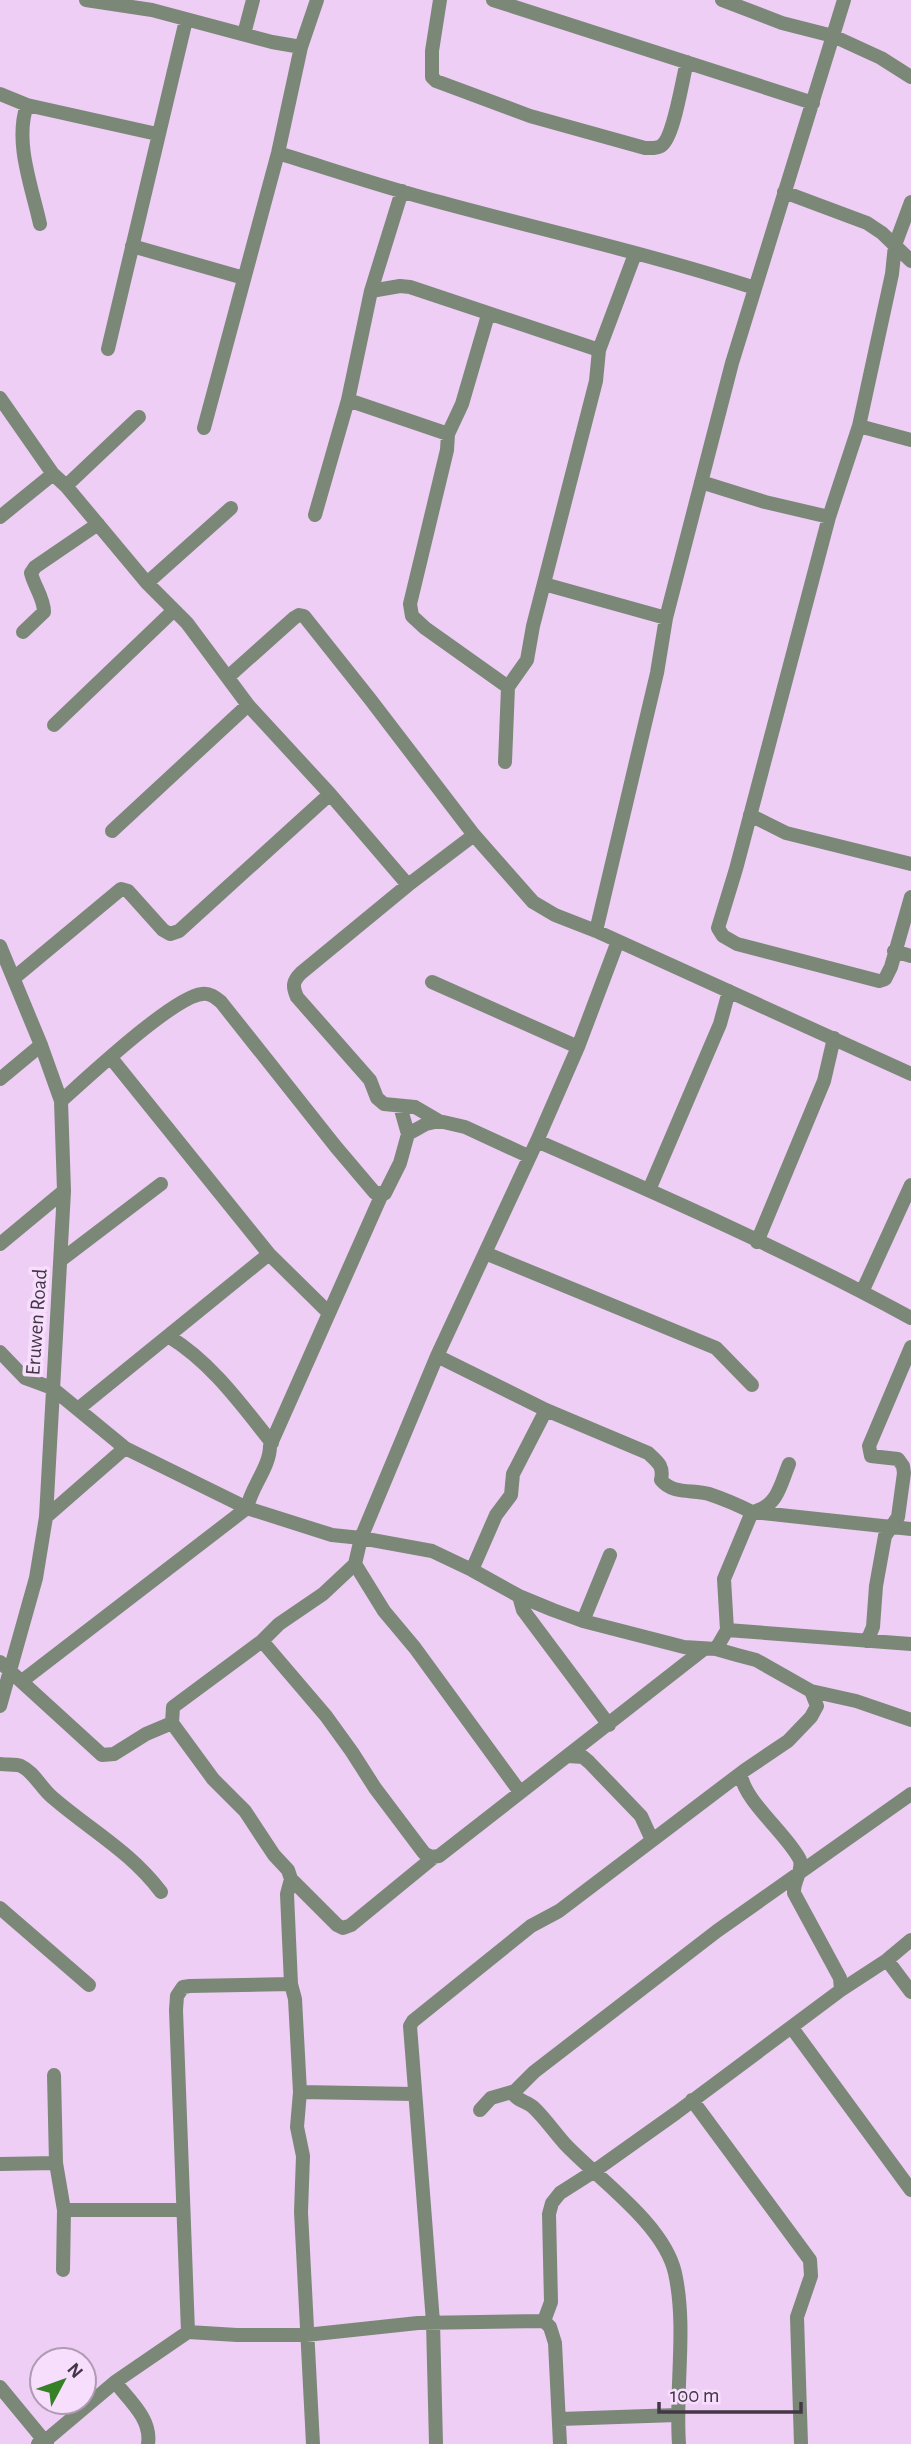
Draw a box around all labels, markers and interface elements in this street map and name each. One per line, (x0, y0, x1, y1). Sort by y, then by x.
street label: Eruwen Road (22, 1268, 51, 1376)
north arrow (28, 2346, 98, 2416)
text: N (63, 2360, 86, 2382)
scale bar (659, 2370, 801, 2414)
text: 100 m (670, 2385, 720, 2406)

